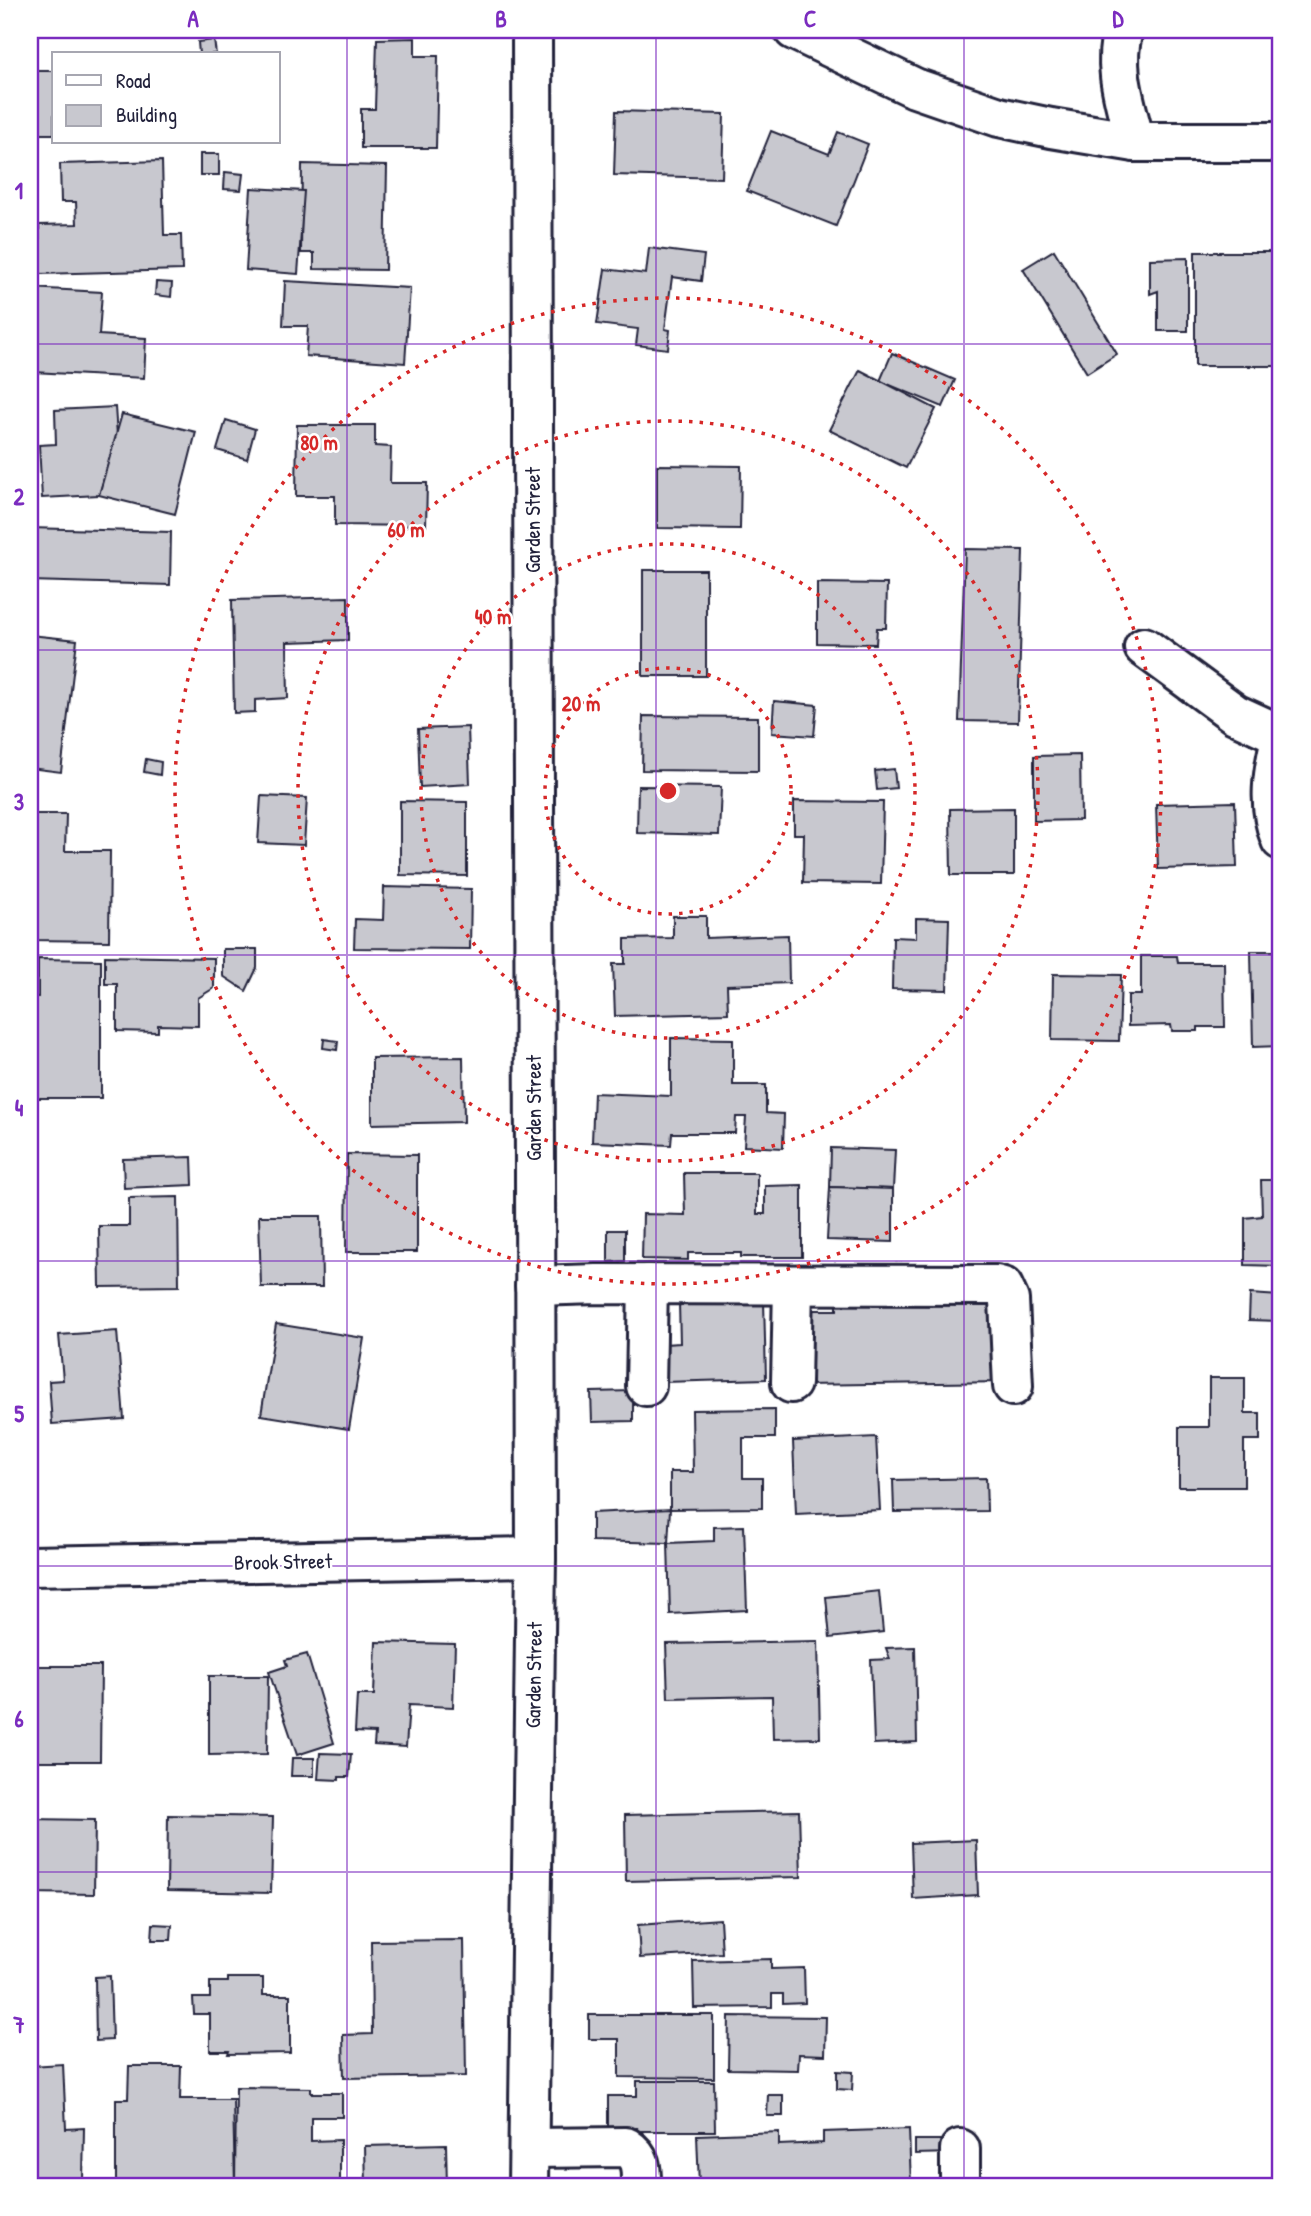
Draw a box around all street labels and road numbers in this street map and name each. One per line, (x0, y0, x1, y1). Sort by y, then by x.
street label: Garden Street (518, 466, 547, 573)
street label: Garden Street (519, 1054, 548, 1161)
street label: Brook Street (234, 1546, 333, 1577)
street label: Garden Street (518, 1621, 549, 1728)

